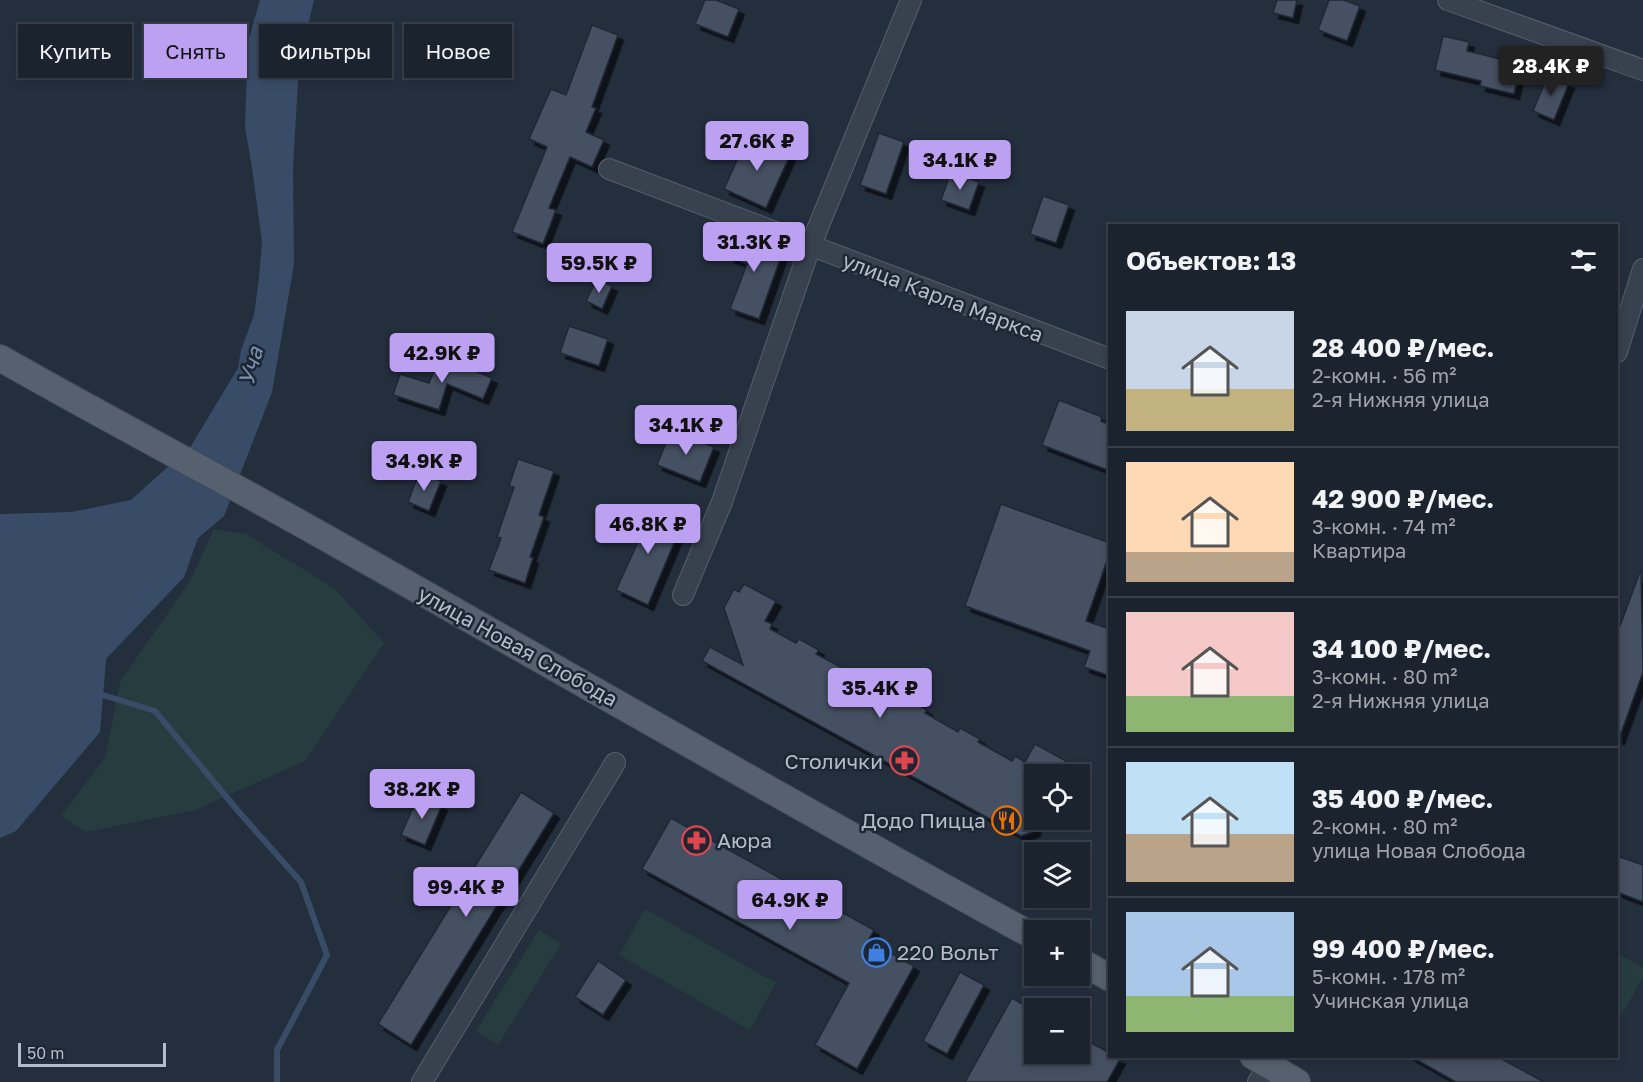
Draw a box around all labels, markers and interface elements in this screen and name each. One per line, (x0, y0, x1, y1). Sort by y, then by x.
chip: Купить (18, 24, 132, 78)
chip: Снять (144, 24, 247, 78)
chip: Фильтры (259, 24, 392, 78)
chip: Новое (404, 24, 512, 78)
pin: 28.4K ₽ (1496, 46, 1606, 97)
text: 28.4K ₽ (1513, 53, 1589, 77)
pin: 27.6K ₽ (702, 121, 812, 172)
text: 27.6K ₽ (719, 128, 795, 152)
pin: 34.1K ₽ (905, 140, 1015, 191)
text: 34.1K ₽ (923, 147, 997, 171)
pin: 31.3K ₽ (699, 222, 809, 273)
text: 31.3K ₽ (717, 229, 791, 253)
pin: 59.5K ₽ (544, 243, 654, 294)
icon: filters (1567, 244, 1600, 277)
text: Объектов: 13 (1126, 245, 1296, 276)
street label: улица Карла Маркса (839, 247, 1047, 347)
text: 59.5K ₽ (561, 250, 637, 274)
text: 28 400 ₽/мес. (1312, 332, 1494, 363)
pin: 42.9K ₽ (387, 333, 497, 384)
icon: home (1174, 335, 1246, 407)
text: 42.9K ₽ (404, 340, 480, 364)
water label: Уча (232, 342, 269, 388)
text: 2-комн. · 56 m² (1312, 363, 1457, 387)
text: 2-я Нижняя улица (1312, 387, 1490, 411)
pin: 34.1K ₽ (631, 405, 741, 456)
text: 34.1K ₽ (649, 412, 723, 436)
pin: 34.9K ₽ (369, 441, 479, 492)
text: 34.9K ₽ (386, 448, 462, 472)
text: 42 900 ₽/мес. (1312, 483, 1494, 514)
icon: home (1174, 486, 1246, 558)
pin: 46.8K ₽ (593, 504, 703, 555)
text: 46.8K ₽ (609, 511, 687, 535)
text: 3-комн. · 74 m² (1312, 514, 1456, 538)
text: Квартира (1312, 538, 1406, 562)
street label: улица Новая Слобода (414, 580, 622, 712)
text: 34 100 ₽/мес. (1312, 633, 1491, 664)
icon: home (1174, 636, 1246, 708)
text: 3-комн. · 80 m² (1312, 664, 1458, 688)
pin: 35.4K ₽ (825, 668, 935, 719)
text: 35.4K ₽ (842, 675, 918, 699)
text: 2-я Нижняя улица (1312, 688, 1490, 712)
pharmacy icon: Столички (888, 745, 920, 777)
place label: Столички (785, 748, 883, 774)
map controls (1024, 764, 1090, 1064)
button: locate (1024, 764, 1090, 830)
pin: 38.2K ₽ (367, 769, 477, 820)
text: 38.2K ₽ (384, 776, 460, 800)
text: 35 400 ₽/мес. (1312, 783, 1494, 814)
icon: home (1174, 786, 1246, 858)
restaurant icon: Додо Пицца (991, 804, 1023, 836)
place label: Додо Пицца (861, 807, 986, 833)
text: 2-комн. · 80 m² (1312, 814, 1457, 838)
pharmacy icon: Аюра (680, 824, 712, 856)
place label: Аюра (717, 827, 772, 853)
text: улица Новая Слобода (1312, 838, 1526, 862)
button: layers (1024, 842, 1090, 908)
pin: 99.4K ₽ (411, 867, 521, 918)
text: 99.4K ₽ (427, 874, 505, 898)
pin: 64.9K ₽ (735, 880, 845, 931)
text: 64.9K ₽ (751, 887, 829, 911)
button: + (1024, 920, 1090, 986)
text: 99 400 ₽/мес. (1312, 933, 1495, 964)
shop icon: 220 Вольт (860, 936, 892, 968)
icon: home (1174, 936, 1246, 1008)
place label: 220 Вольт (897, 939, 999, 965)
text: 5-комн. · 178 m² (1312, 964, 1465, 988)
text: Учинская улица (1312, 988, 1469, 1012)
button: − (1024, 998, 1090, 1064)
scale bar (18, 1040, 166, 1068)
text: 50 m (27, 1043, 64, 1063)

